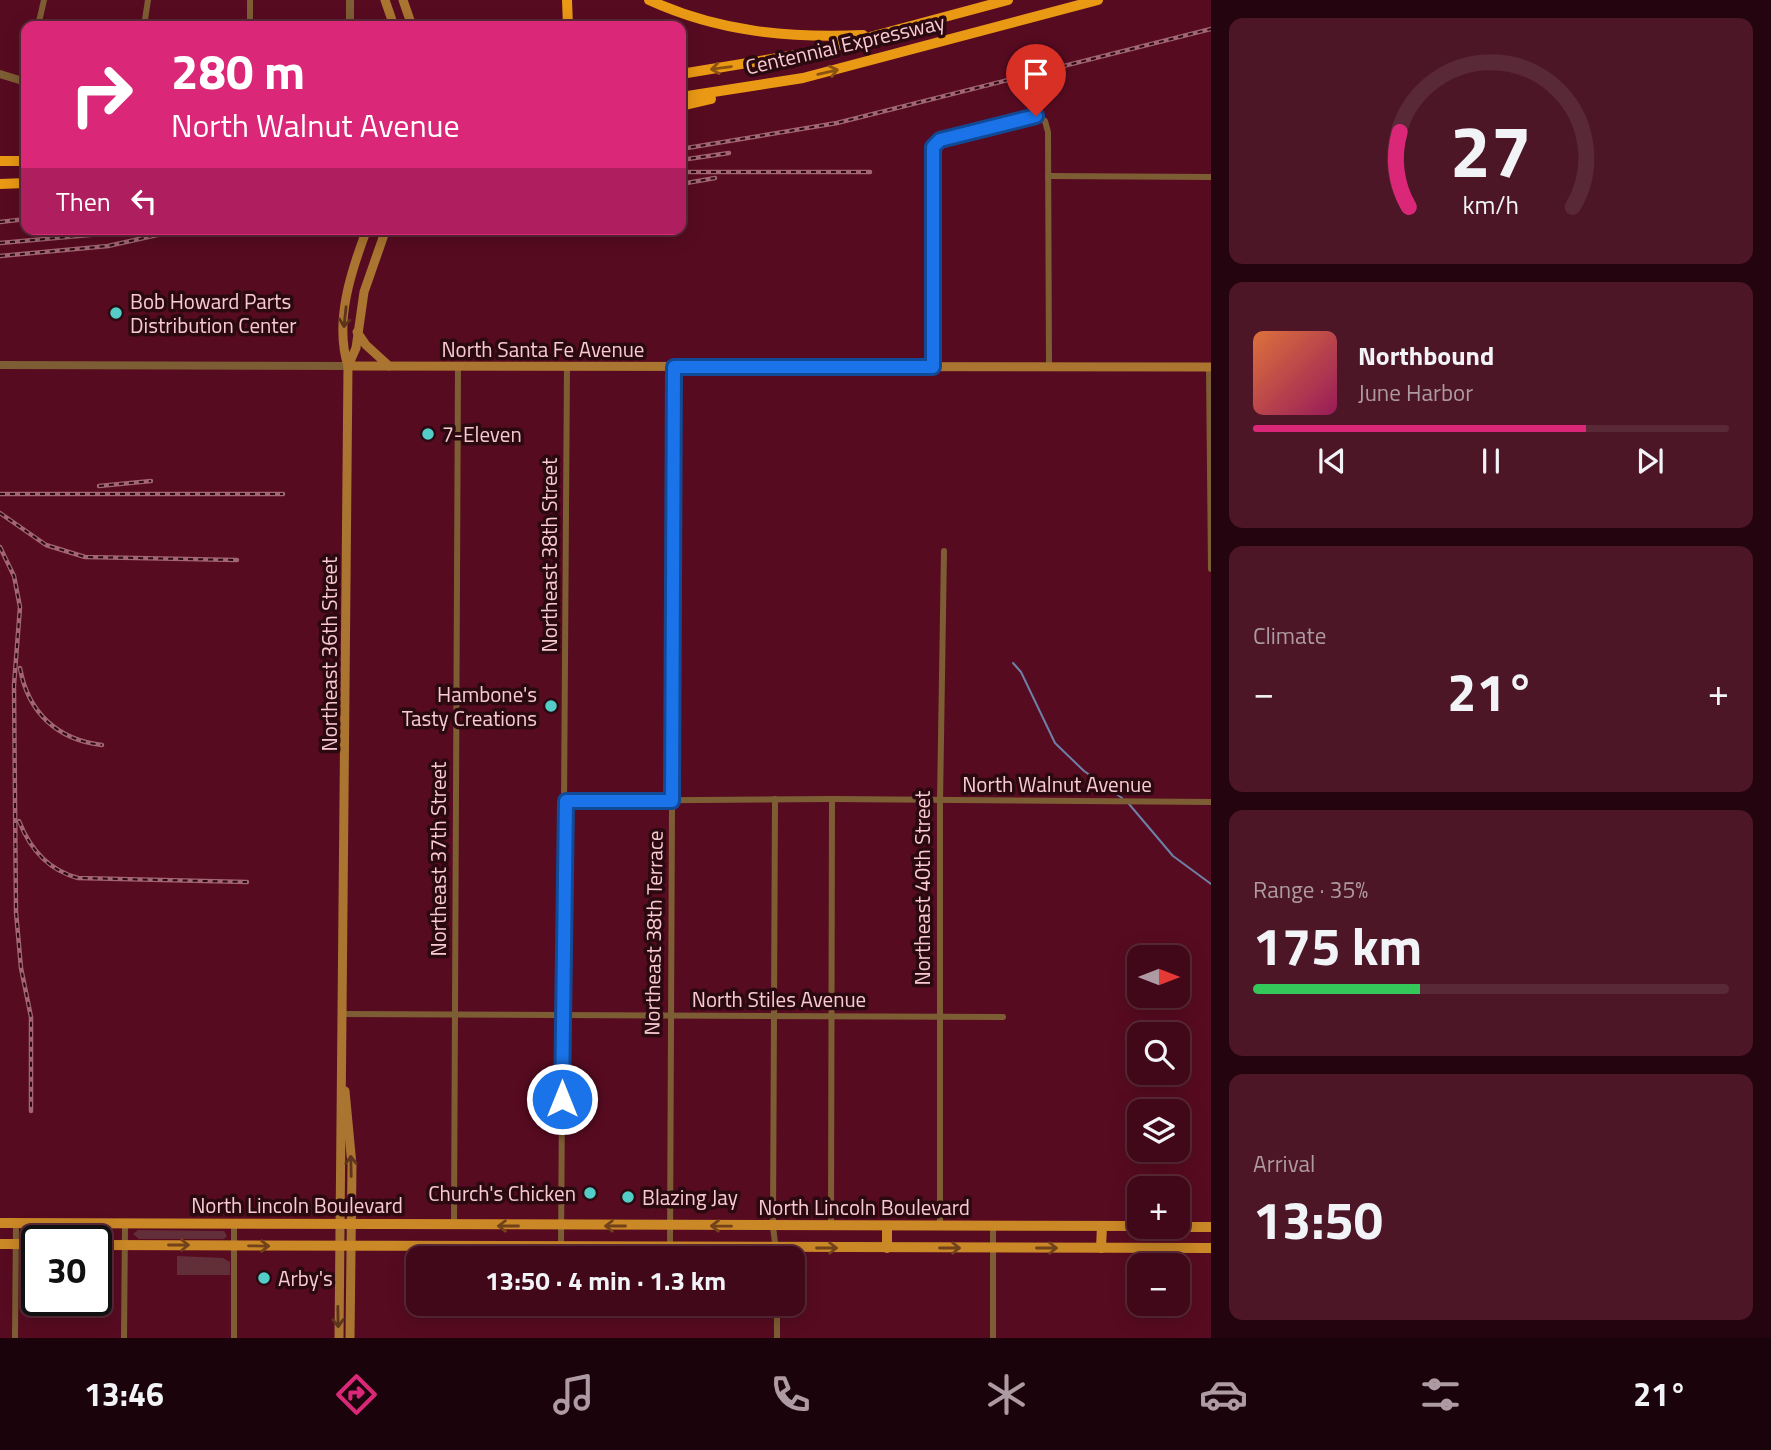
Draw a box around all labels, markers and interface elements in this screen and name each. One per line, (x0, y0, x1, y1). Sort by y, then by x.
street label: Centennial Expressway (742, 5, 948, 83)
text: 280 m (171, 33, 305, 108)
pin (1006, 44, 1066, 116)
icon: right (56, 49, 147, 140)
icon: arrive (1017, 55, 1055, 93)
one-way arrow (710, 62, 733, 75)
one-way arrow (816, 65, 839, 78)
text: 27 (1450, 95, 1532, 205)
text: North Walnut Avenue (171, 101, 460, 149)
text: Then (56, 182, 111, 221)
icon: left (125, 182, 163, 220)
text: km/h (1463, 186, 1519, 224)
place label: Bob Howard Parts Distribution Center (130, 285, 297, 341)
marker: Bob Howard Parts Distribution Center (108, 305, 124, 321)
one-way arrow (338, 305, 351, 328)
street label: North Santa Fe Avenue (442, 333, 644, 365)
text: Northbound (1358, 336, 1494, 375)
text: June Harbor (1358, 375, 1473, 410)
place label: 7-Eleven (442, 418, 522, 450)
marker: 7-Eleven (420, 426, 436, 442)
icon: previous (1313, 442, 1351, 480)
icon: pause (1472, 442, 1510, 480)
icon: next (1631, 442, 1669, 480)
street label: Northeast 38th Street (533, 457, 565, 652)
street label: Northeast 36th Street (313, 556, 345, 751)
text: Climate (1253, 618, 1326, 653)
text: 21° (1447, 652, 1535, 731)
text: − (1253, 663, 1274, 721)
text: + (1708, 663, 1729, 721)
place label: Hambone's Tasty Creations (402, 678, 537, 734)
marker: Hambone's Tasty Creations (543, 698, 559, 714)
street label: Northeast 37th Street (422, 761, 454, 956)
street label: North Walnut Avenue (962, 768, 1152, 800)
street label: Northeast 40th Street (906, 790, 938, 985)
street label: Northeast 38th Terrace (635, 830, 671, 1036)
text: Range · 35% (1253, 872, 1368, 907)
text: 175 km (1253, 906, 1422, 985)
north arrow (1127, 945, 1190, 1008)
map controls (1127, 945, 1190, 1316)
street label: North Stiles Avenue (692, 983, 866, 1015)
button: search (1127, 1022, 1190, 1085)
position arrow (525, 1062, 599, 1136)
button: layers (1127, 1099, 1190, 1162)
text: Arrival (1253, 1146, 1315, 1181)
one-way arrow (345, 1155, 358, 1178)
button: + (1127, 1176, 1190, 1239)
place label: Church's Chicken (428, 1177, 576, 1209)
text: 13:50 (1253, 1180, 1383, 1259)
place label: Blazing Jay (642, 1181, 738, 1213)
marker: Church's Chicken (582, 1185, 598, 1201)
street label: North Lincoln Boulevard (191, 1189, 403, 1221)
marker: Blazing Jay (620, 1189, 636, 1205)
street label: North Lincoln Boulevard (758, 1191, 970, 1223)
one-way arrow (497, 1219, 520, 1233)
one-way arrow (604, 1219, 627, 1233)
one-way arrow (710, 1219, 733, 1233)
speed limit sign: 30 (21, 1225, 112, 1316)
one-way arrow (167, 1238, 190, 1252)
one-way arrow (247, 1239, 270, 1253)
one-way arrow (815, 1241, 838, 1254)
one-way arrow (938, 1241, 961, 1255)
one-way arrow (1036, 1241, 1059, 1255)
button: − (1127, 1253, 1190, 1316)
text: 13:50 · 4 min · 1.3 km (485, 1261, 726, 1300)
place label: Arby's (278, 1262, 333, 1294)
marker: Arby's (256, 1270, 272, 1286)
one-way arrow (331, 1305, 345, 1328)
text: 13:46 (84, 1370, 164, 1418)
icon: directions (332, 1370, 381, 1419)
icon: music (549, 1370, 598, 1419)
icon: phone (766, 1370, 815, 1419)
icon: climate (982, 1370, 1031, 1419)
icon: car (1199, 1370, 1248, 1419)
icon: filters (1416, 1370, 1465, 1419)
text: 21° (1633, 1370, 1687, 1418)

